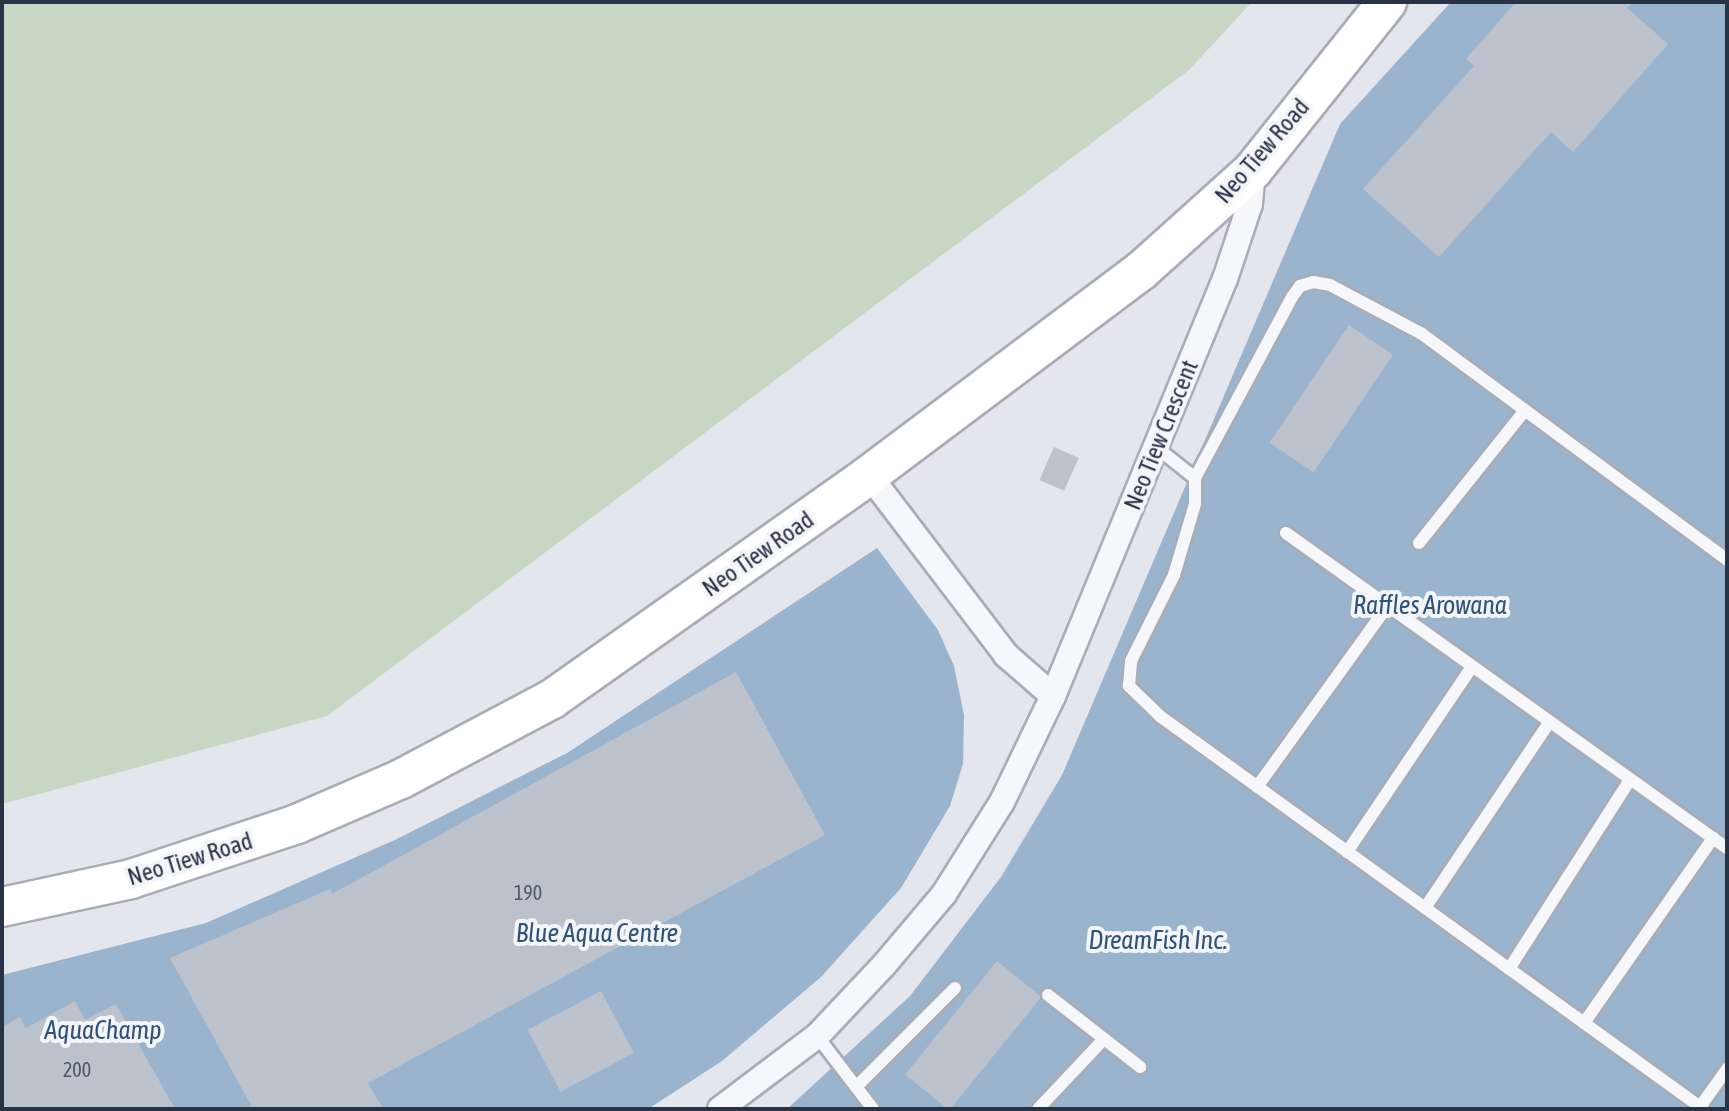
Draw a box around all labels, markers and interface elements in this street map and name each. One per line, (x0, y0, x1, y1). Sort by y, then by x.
street label: Neo Tiew Road (1209, 93, 1315, 209)
street label: Neo Tiew Crescent (1118, 356, 1204, 514)
street label: Neo Tiew Road (697, 505, 819, 603)
water label: Raffles Arowana (1353, 590, 1507, 622)
street label: Neo Tiew Road (124, 826, 256, 892)
house number: 190 (514, 880, 542, 904)
water label: Blue Aqua Centre (516, 918, 678, 950)
water label: DreamFish Inc. (1089, 925, 1227, 957)
water label: AquaChamp (44, 1015, 162, 1047)
house number: 200 (63, 1057, 91, 1081)

